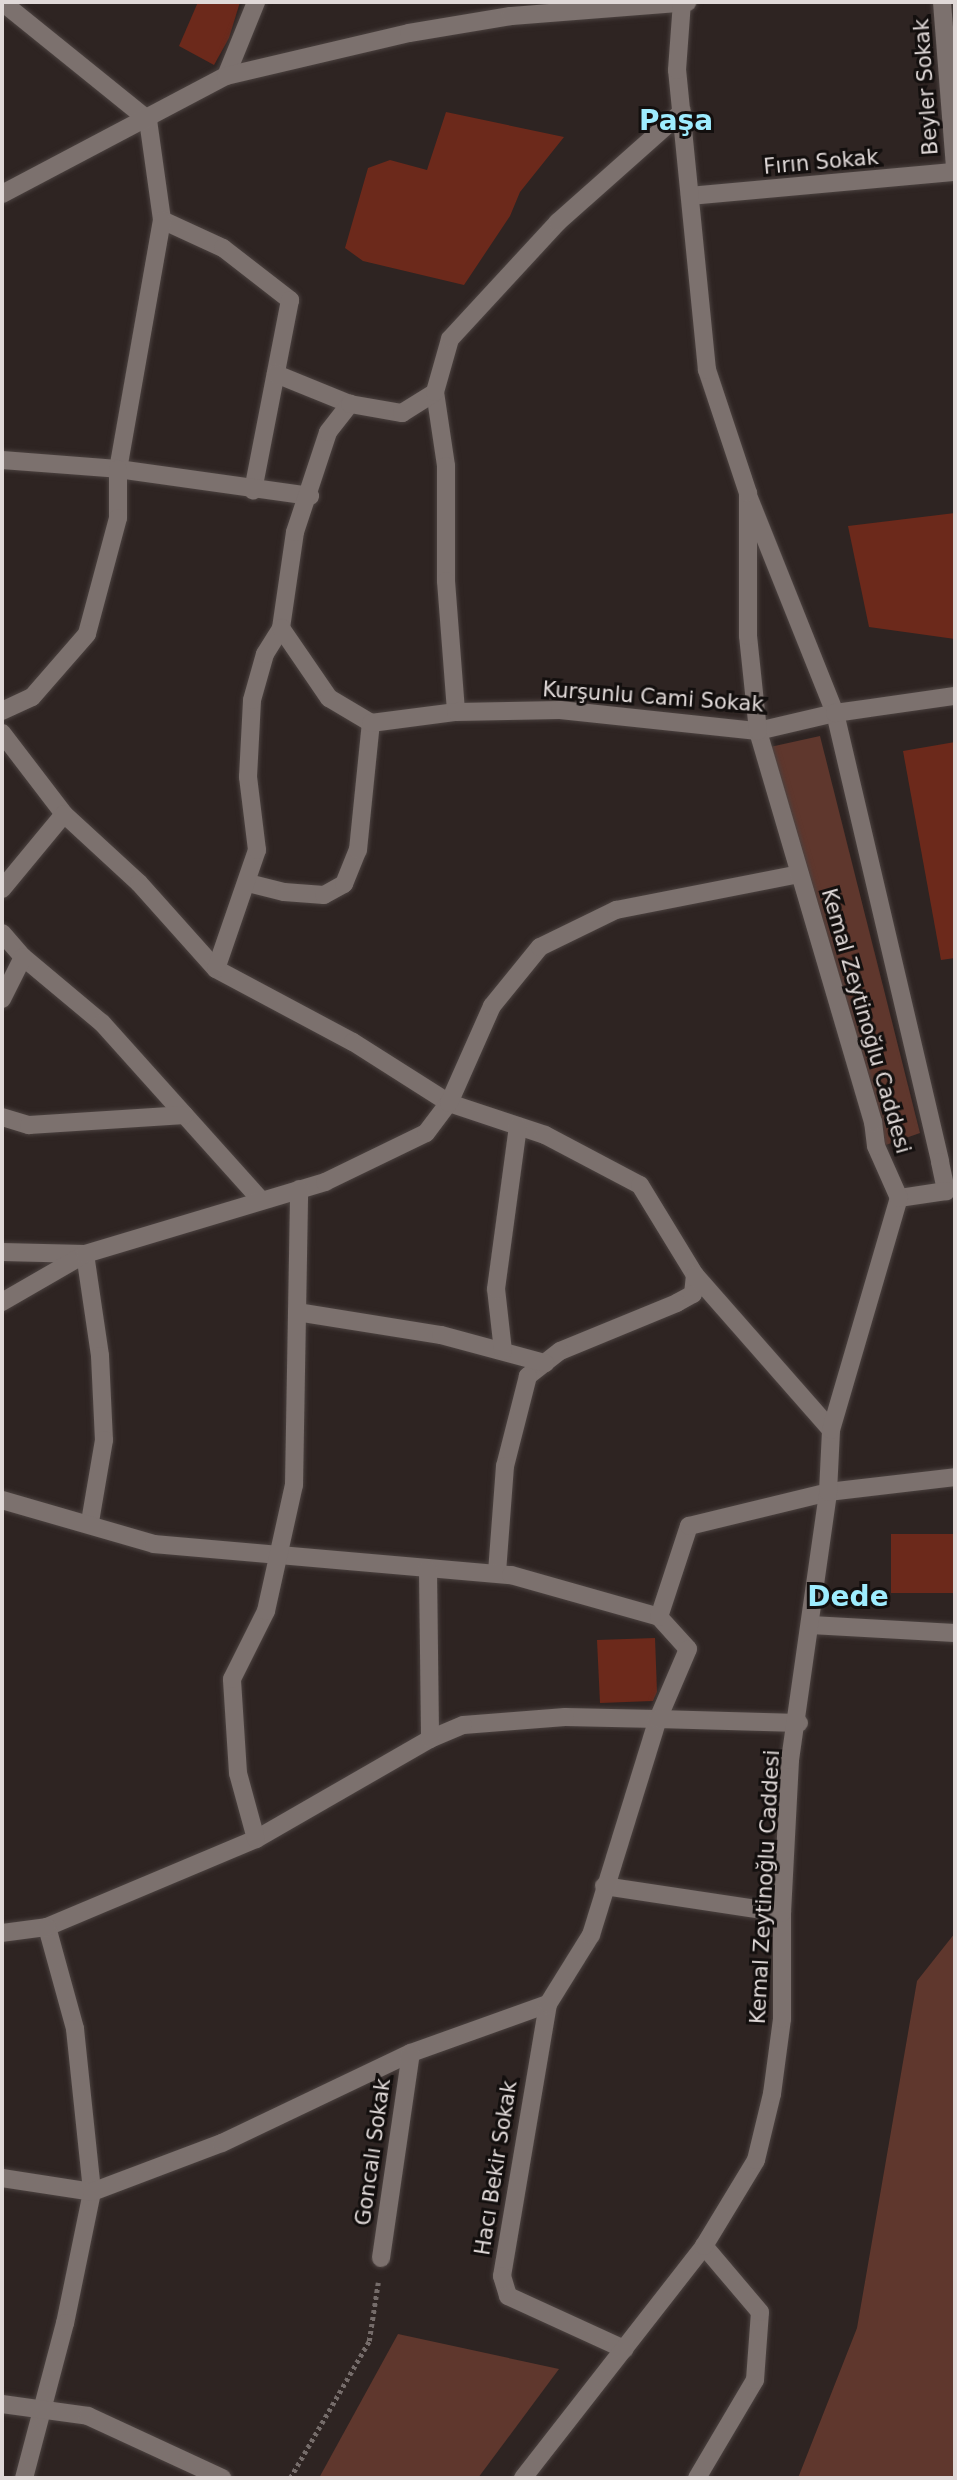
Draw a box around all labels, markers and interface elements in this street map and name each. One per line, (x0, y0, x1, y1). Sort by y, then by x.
street label: Beyler Sokak (909, 18, 943, 156)
district label: Paşa (639, 104, 713, 138)
street label: Fırın Sokak (762, 144, 880, 180)
street label: Kurşunlu Cami Sokak (542, 677, 764, 717)
street label: Kemal Zeytinoğlu Caddesi (816, 886, 916, 1156)
district label: Dede (807, 1580, 889, 1614)
street label: Kemal Zeytinoğlu Caddesi (745, 1749, 785, 2025)
street label: Goncalı Sokak (350, 2077, 396, 2227)
street label: Hacı Bekir Sokak (470, 2079, 522, 2257)

